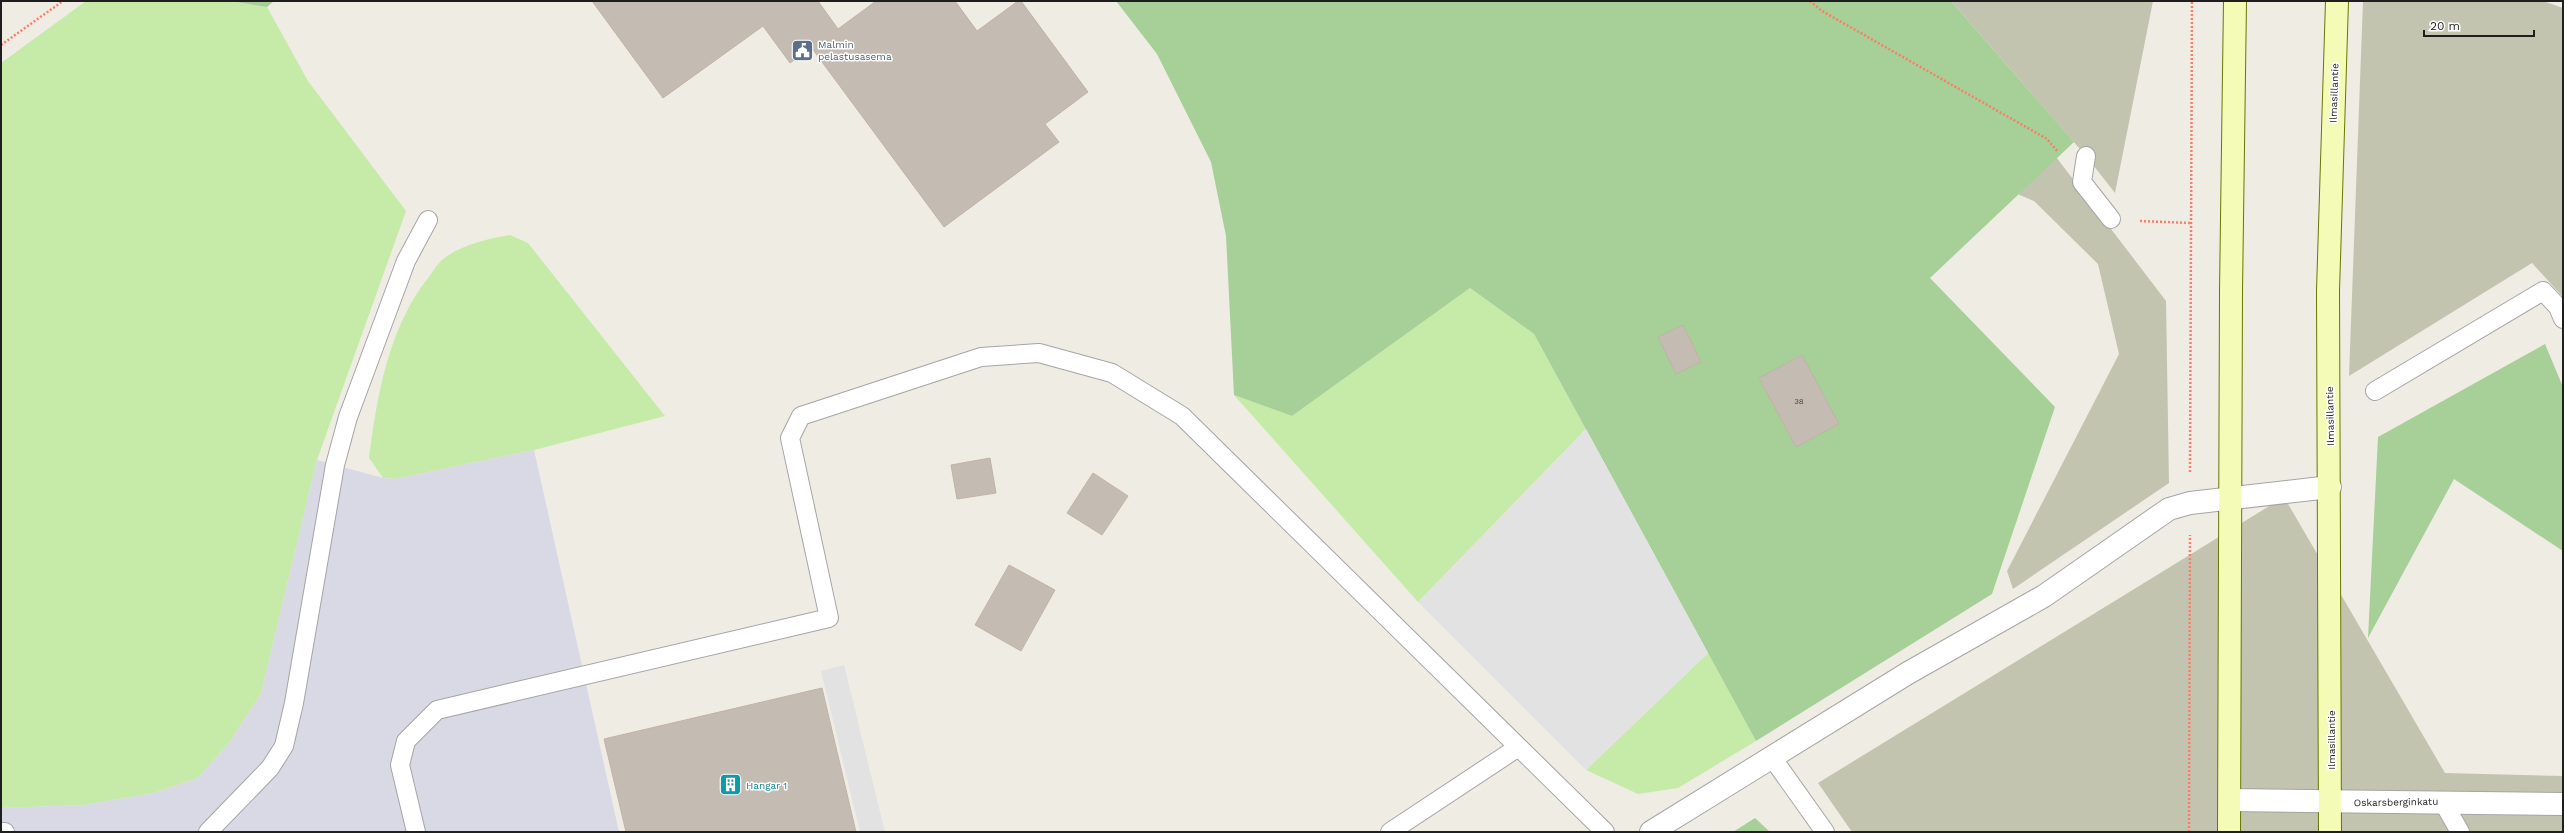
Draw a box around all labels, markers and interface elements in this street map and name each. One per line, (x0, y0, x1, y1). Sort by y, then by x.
scale bar (2424, 12, 2534, 38)
text: 20 m (2430, 19, 2460, 33)
public building icon: Malmin pelastusasema (789, 37, 815, 63)
place label: Malmin pelastusasema (818, 39, 892, 62)
street label: Ilmasillantie (2327, 63, 2341, 123)
street label: Ilmasillantie (2324, 386, 2336, 446)
house number: 38 (1794, 397, 1804, 406)
street label: Ilmasillantie (2326, 710, 2337, 770)
building icon: Hangar 1 (717, 772, 743, 798)
place label: Hangar 1 (746, 780, 787, 791)
street label: Oskarsberginkatu (2354, 796, 2438, 808)

